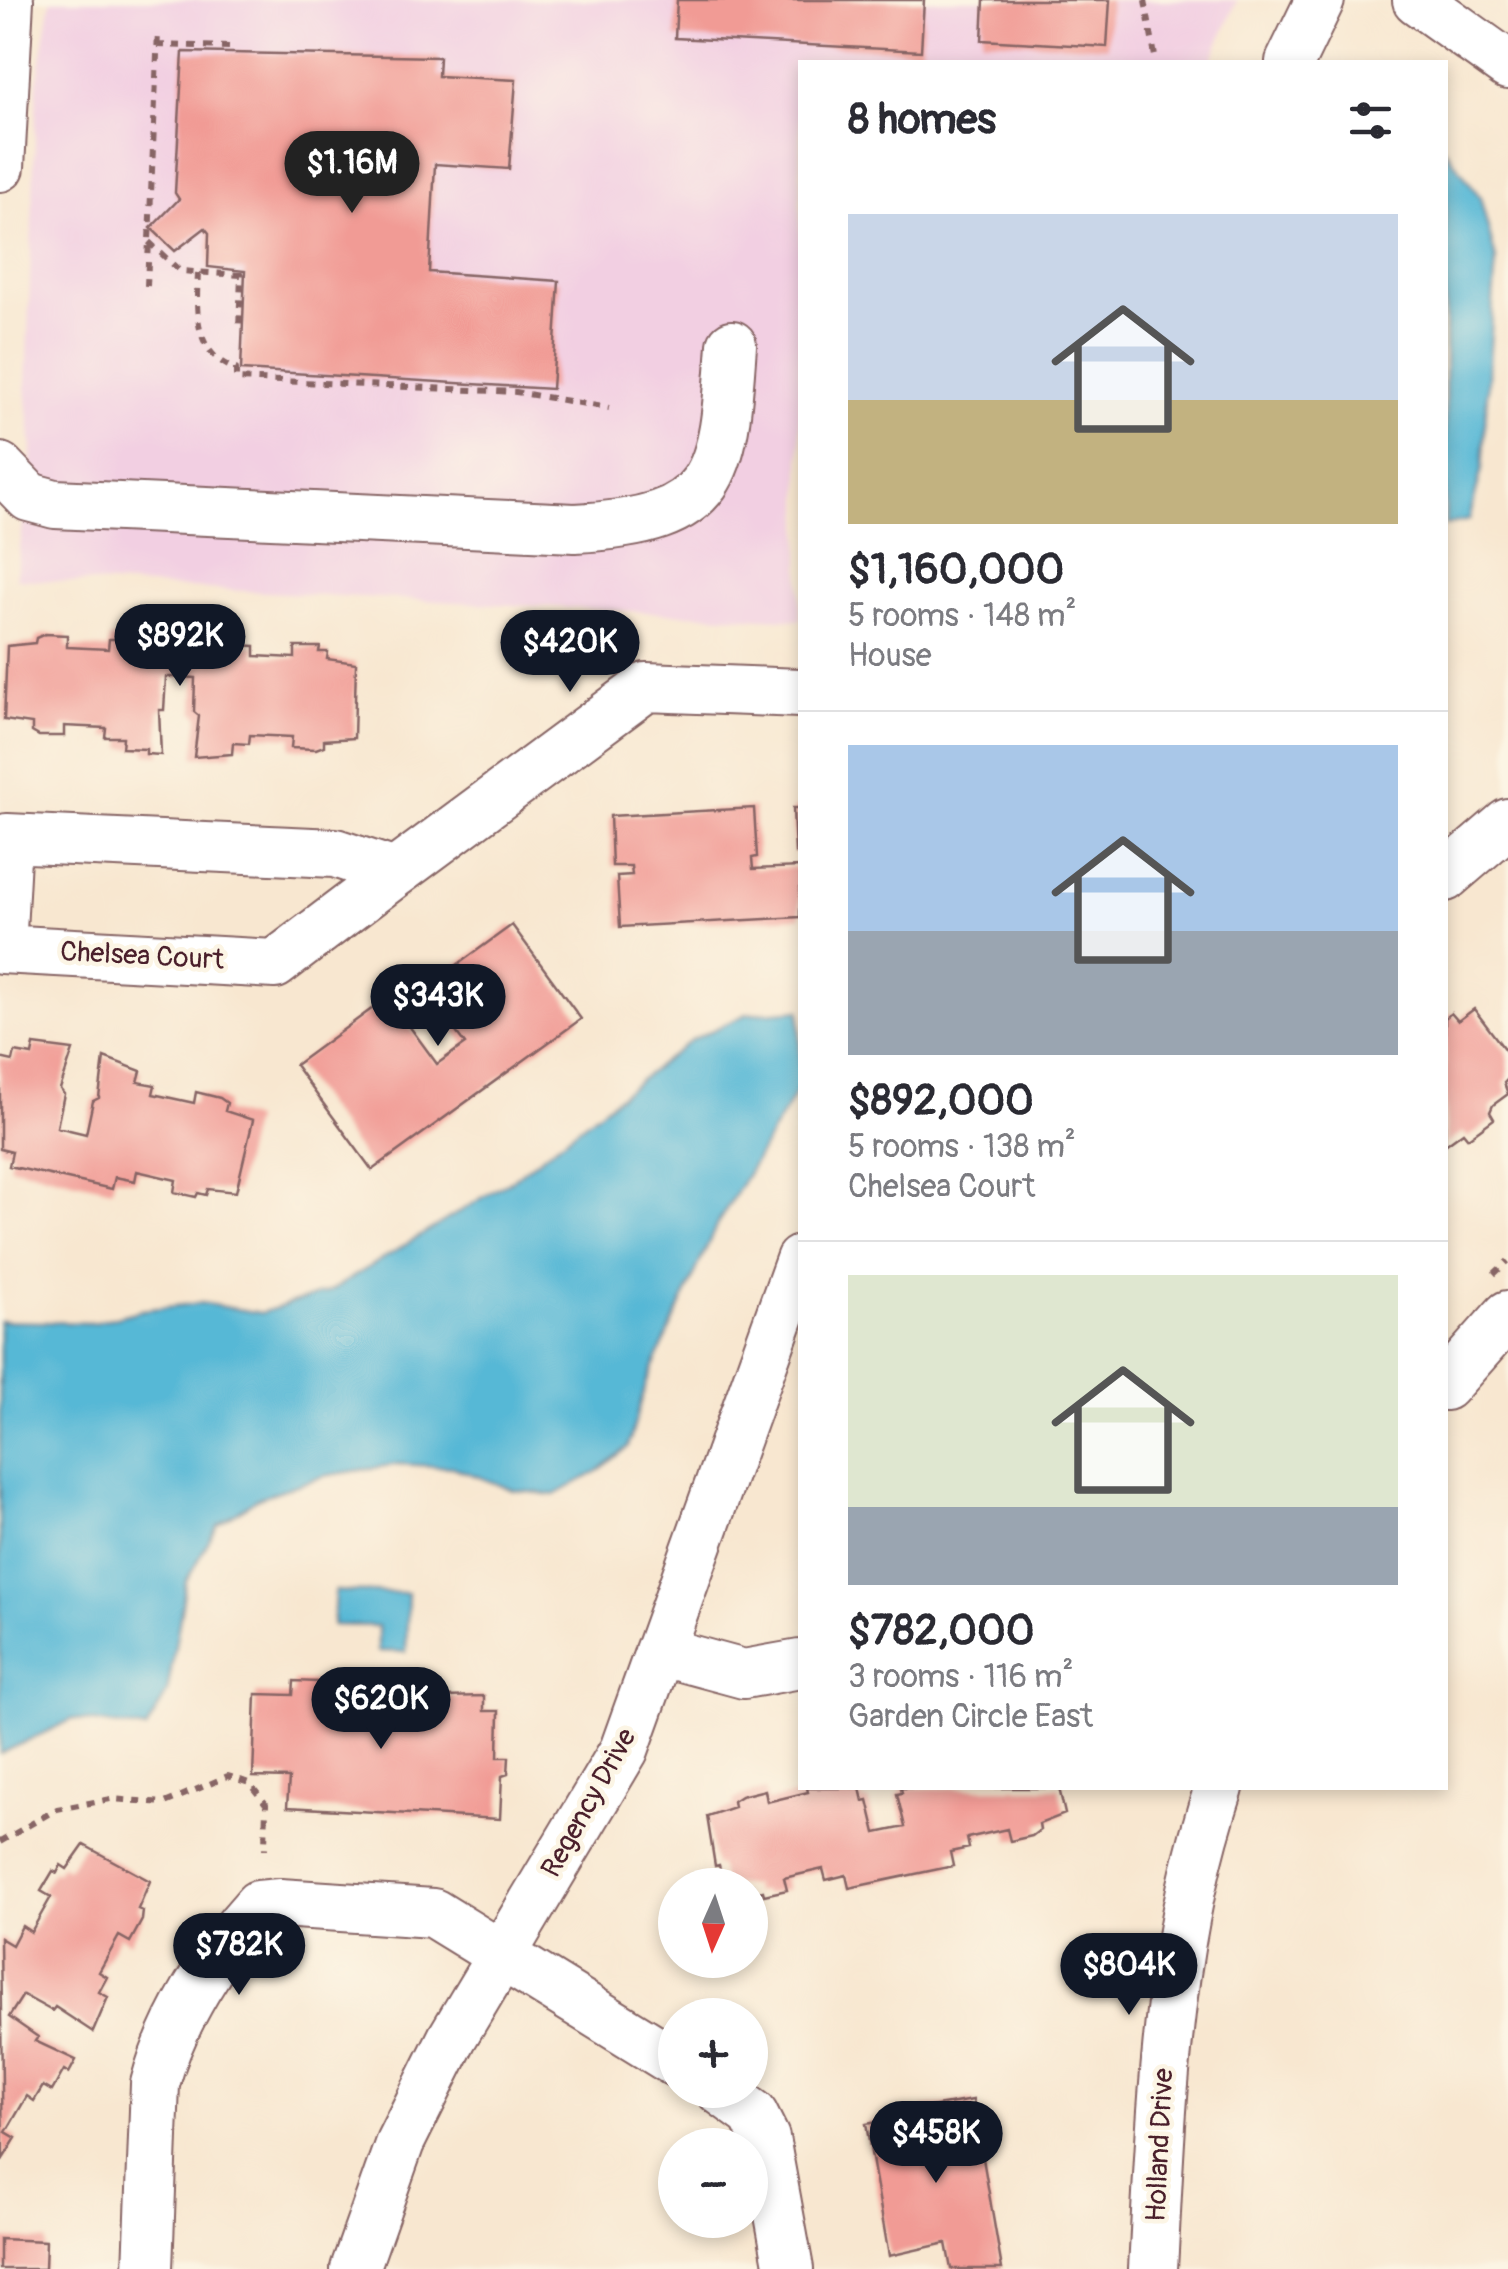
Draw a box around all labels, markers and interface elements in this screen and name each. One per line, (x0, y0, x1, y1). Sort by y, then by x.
icon: filters (1343, 93, 1398, 148)
text: 8 homes (848, 94, 996, 146)
pin: $1.16M (271, 131, 433, 216)
text: $1.16M (306, 143, 398, 183)
icon: home (1033, 279, 1213, 459)
text: $1,160,000 (848, 544, 1064, 596)
text: 5 rooms · 148 m² (848, 596, 1076, 636)
pin: $892K (110, 604, 250, 689)
pin: $420K (500, 610, 640, 695)
text: $892K (136, 616, 224, 656)
text: $420K (523, 622, 617, 662)
text: House (848, 636, 932, 676)
icon: home (1033, 810, 1213, 990)
street label: Chelsea Court (59, 934, 226, 978)
pin: $343K (368, 964, 508, 1049)
text: $343K (393, 976, 483, 1016)
text: $892,000 (848, 1075, 1034, 1127)
text: 5 rooms · 138 m² (848, 1127, 1076, 1167)
text: Chelsea Court (848, 1167, 1035, 1207)
icon: home (1033, 1340, 1213, 1520)
text: $782,000 (848, 1605, 1034, 1657)
text: 3 rooms · 116 m² (848, 1657, 1073, 1697)
pin: $620K (311, 1667, 451, 1752)
text: $620K (333, 1679, 429, 1719)
text: Garden Circle East (848, 1697, 1093, 1737)
street label: Regency Drive (534, 1722, 644, 1884)
north arrow (658, 1868, 768, 1978)
map controls (658, 1868, 768, 2238)
pin: $782K (169, 1913, 309, 1998)
text: $782K (195, 1925, 283, 1965)
pin: $804K (1059, 1933, 1199, 2018)
text: $804K (1082, 1945, 1176, 1985)
button: + (658, 1998, 768, 2108)
street label: Holland Drive (1139, 2067, 1182, 2223)
pin: $458K (866, 2101, 1006, 2186)
text: $458K (892, 2113, 980, 2153)
button: − (658, 2128, 768, 2238)

